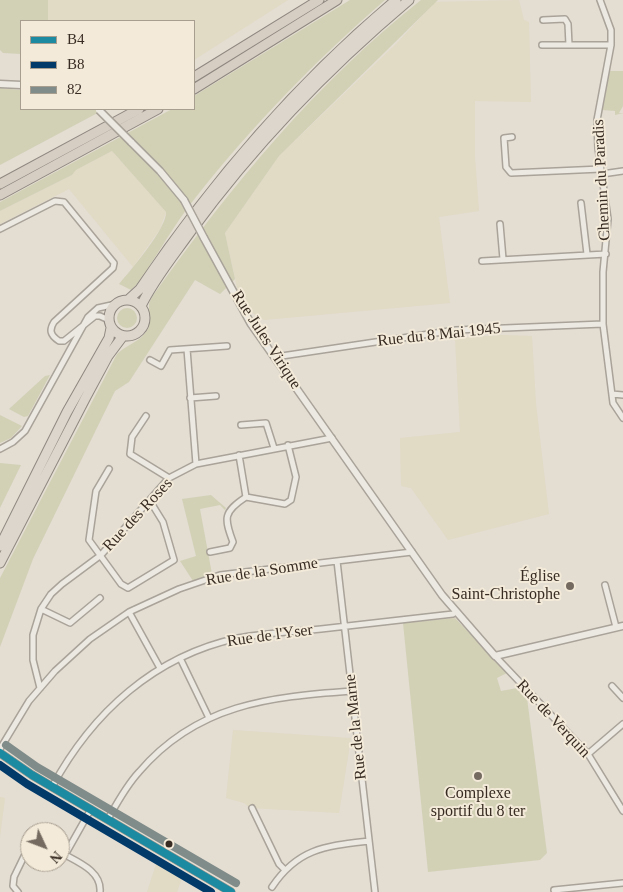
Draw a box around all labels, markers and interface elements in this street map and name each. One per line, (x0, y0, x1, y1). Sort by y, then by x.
legend (20, 20, 195, 110)
text: B4 (67, 31, 85, 47)
text: B8 (67, 56, 85, 72)
text: 82 (67, 81, 82, 97)
street label: Chemin du Paradis (589, 119, 615, 241)
street label: Rue Jules Virique (227, 287, 305, 393)
street label: Rue du 8 Mai 1945 (377, 319, 501, 351)
street label: Rue des Roses (99, 474, 177, 556)
street label: Rue de la Somme (205, 554, 319, 590)
place label: Église Saint-Christophe (452, 567, 560, 605)
marker: Église Saint-Christophe (564, 580, 576, 592)
street label: Rue de l'Yser (226, 620, 314, 652)
street label: Rue de la Marne (341, 673, 371, 781)
street label: Rue de Verquin (512, 676, 594, 762)
marker: Complexe sportif du 8 ter (472, 770, 484, 782)
place label: Complexe sportif du 8 ter (431, 784, 525, 822)
north arrow (20, 822, 70, 872)
unlabelled marker (164, 839, 174, 849)
text: N (47, 848, 65, 866)

